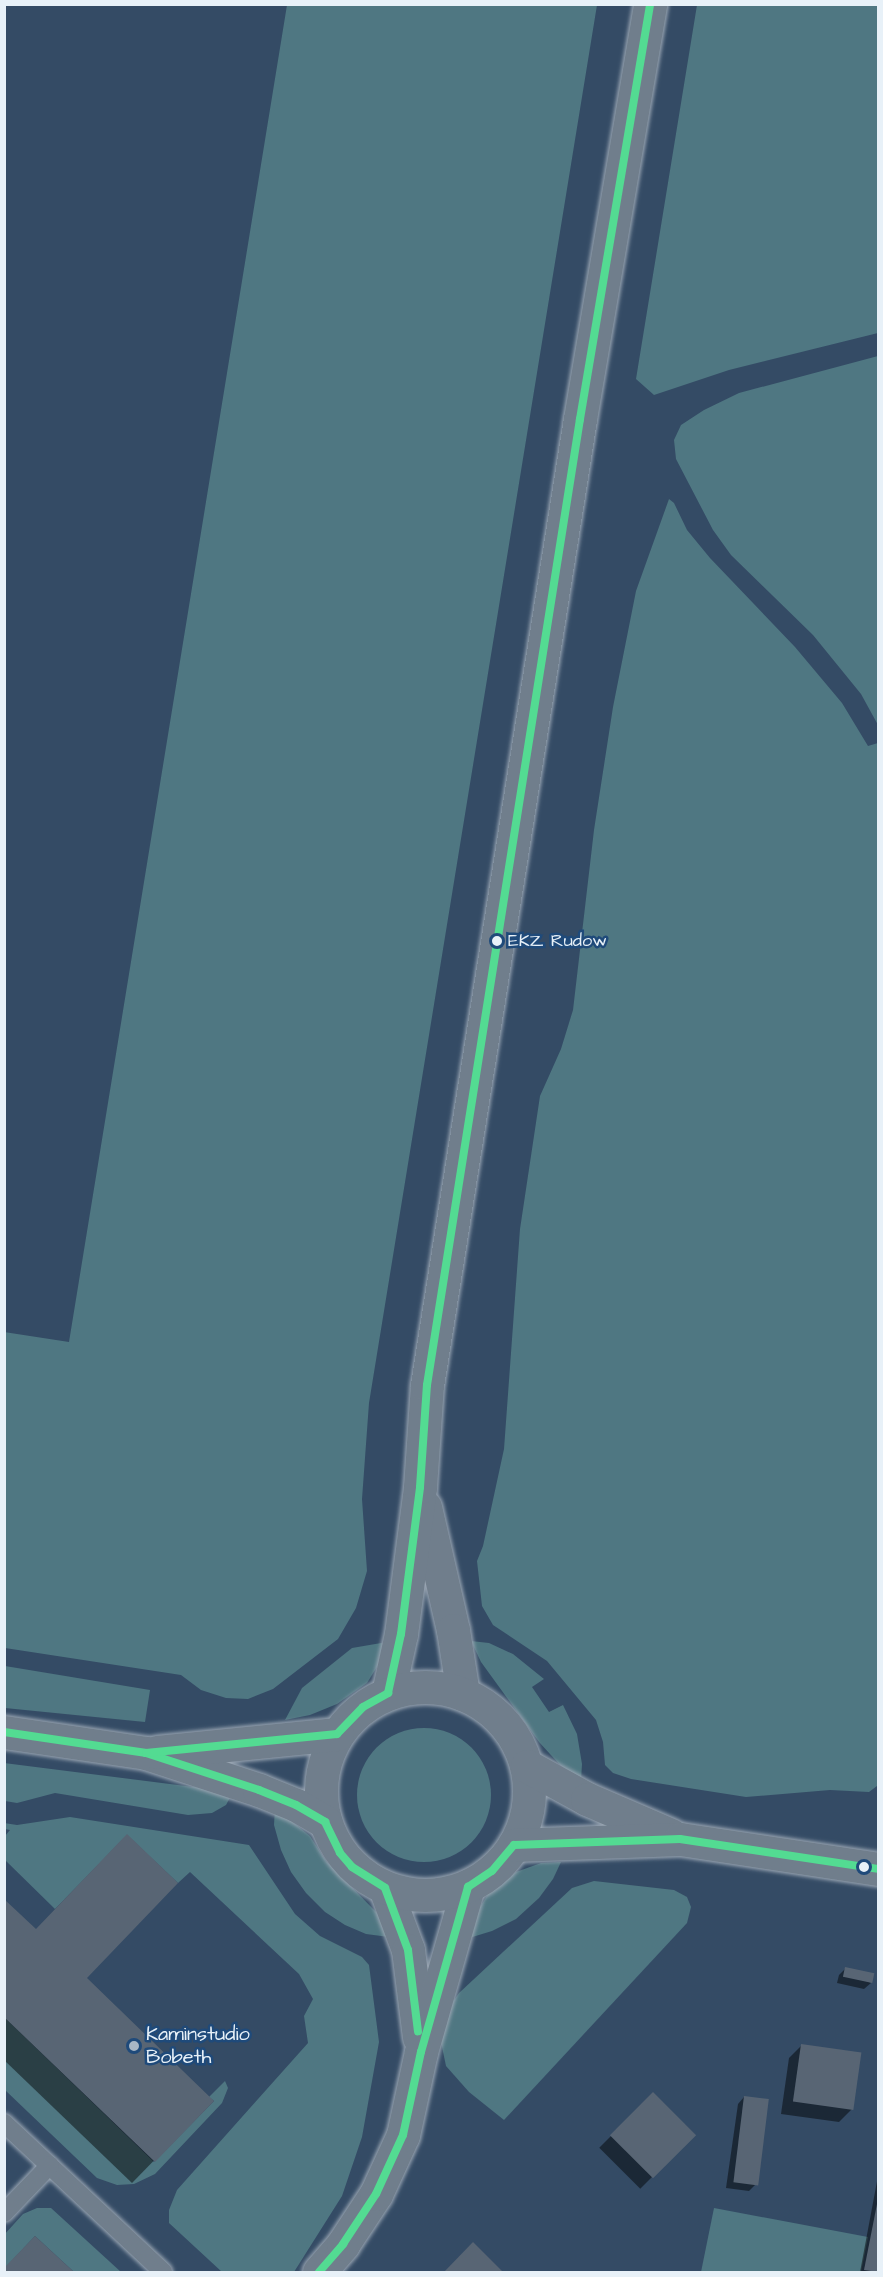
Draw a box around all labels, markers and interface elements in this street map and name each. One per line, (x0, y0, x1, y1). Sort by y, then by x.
place label: EKZ Rudow (508, 930, 607, 952)
marker: EKZ Rudow (491, 935, 503, 947)
unlabelled marker (858, 1861, 870, 1873)
place label: Kaminstudio Bobeth (146, 2022, 250, 2069)
marker: Kaminstudio Bobeth (127, 2039, 141, 2053)

